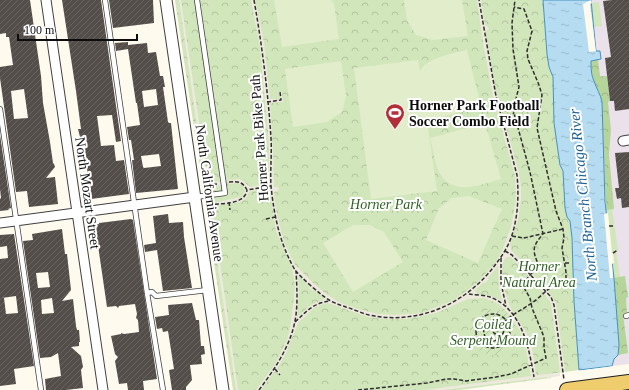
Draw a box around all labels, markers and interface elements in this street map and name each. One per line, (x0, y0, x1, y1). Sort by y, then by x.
scale bar (18, 16, 137, 42)
text: 100 m (24, 23, 55, 37)
street label: Horner Park Bike Path (248, 74, 271, 202)
place label: Horner Park Football Soccer Combo Field (409, 98, 540, 129)
sports icon: Horner Park Football Soccer Combo Field (384, 102, 406, 130)
water label: North Branch Chicago River (566, 108, 600, 283)
street label: North California Avenue (192, 124, 227, 263)
street label: North Mozart Street (72, 136, 103, 250)
park label: Horner Park (349, 197, 423, 212)
park label: Horner Natural Area (501, 259, 576, 290)
park label: Coiled Serpent Mound (450, 317, 537, 348)

